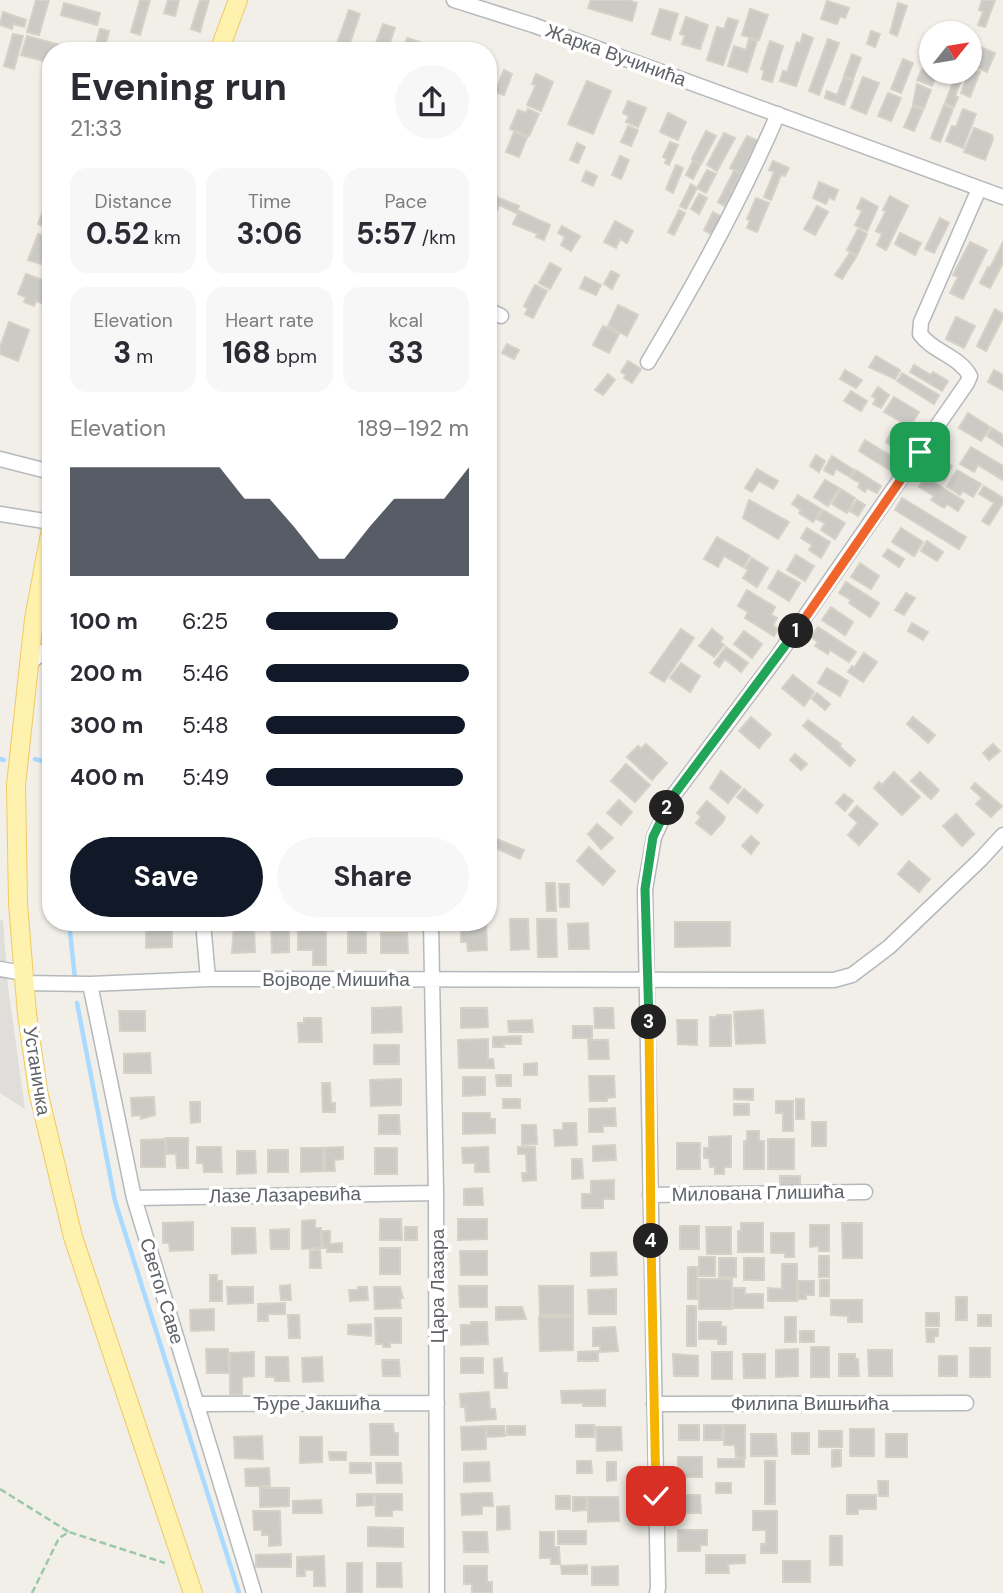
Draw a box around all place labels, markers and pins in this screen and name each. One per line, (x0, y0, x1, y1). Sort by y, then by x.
pin (890, 422, 950, 482)
pin: 1 (778, 614, 814, 648)
pin: 2 (650, 790, 684, 826)
pin: 3 (632, 1004, 666, 1040)
pin: 4 (634, 1224, 668, 1258)
pin (626, 1466, 686, 1526)

